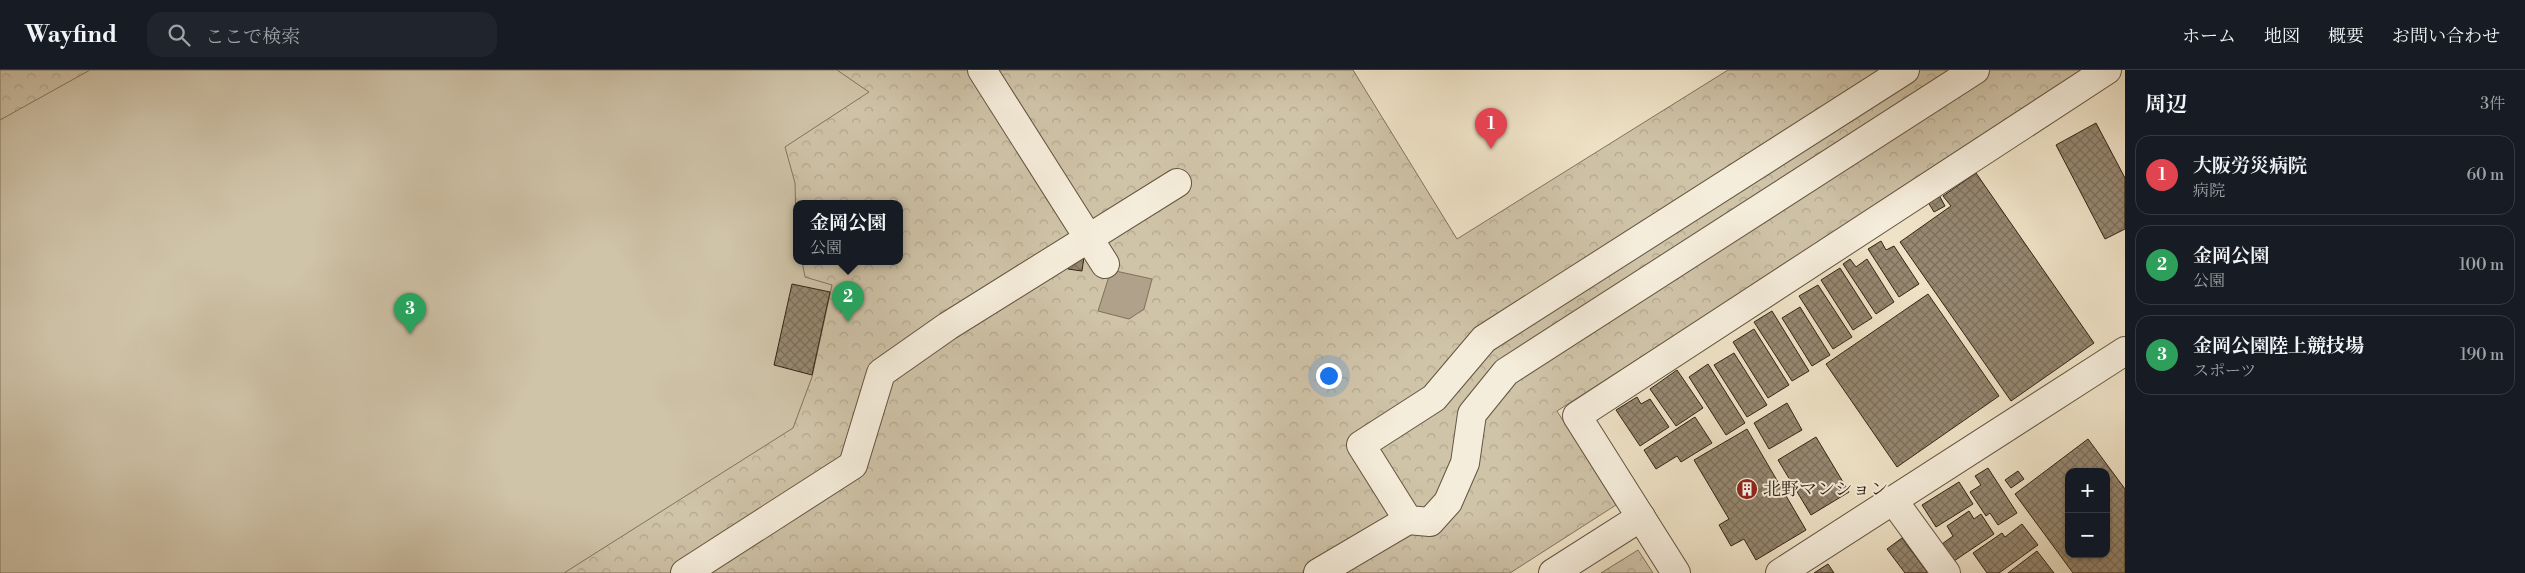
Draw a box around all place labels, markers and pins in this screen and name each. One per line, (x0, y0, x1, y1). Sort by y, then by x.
pin: 1 (1475, 108, 1507, 149)
pin: 2 (832, 281, 864, 322)
pin: 3 (394, 293, 426, 334)
building icon: 北野マンション (1735, 477, 1759, 501)
place label: 北野マンション (1763, 478, 1888, 501)

